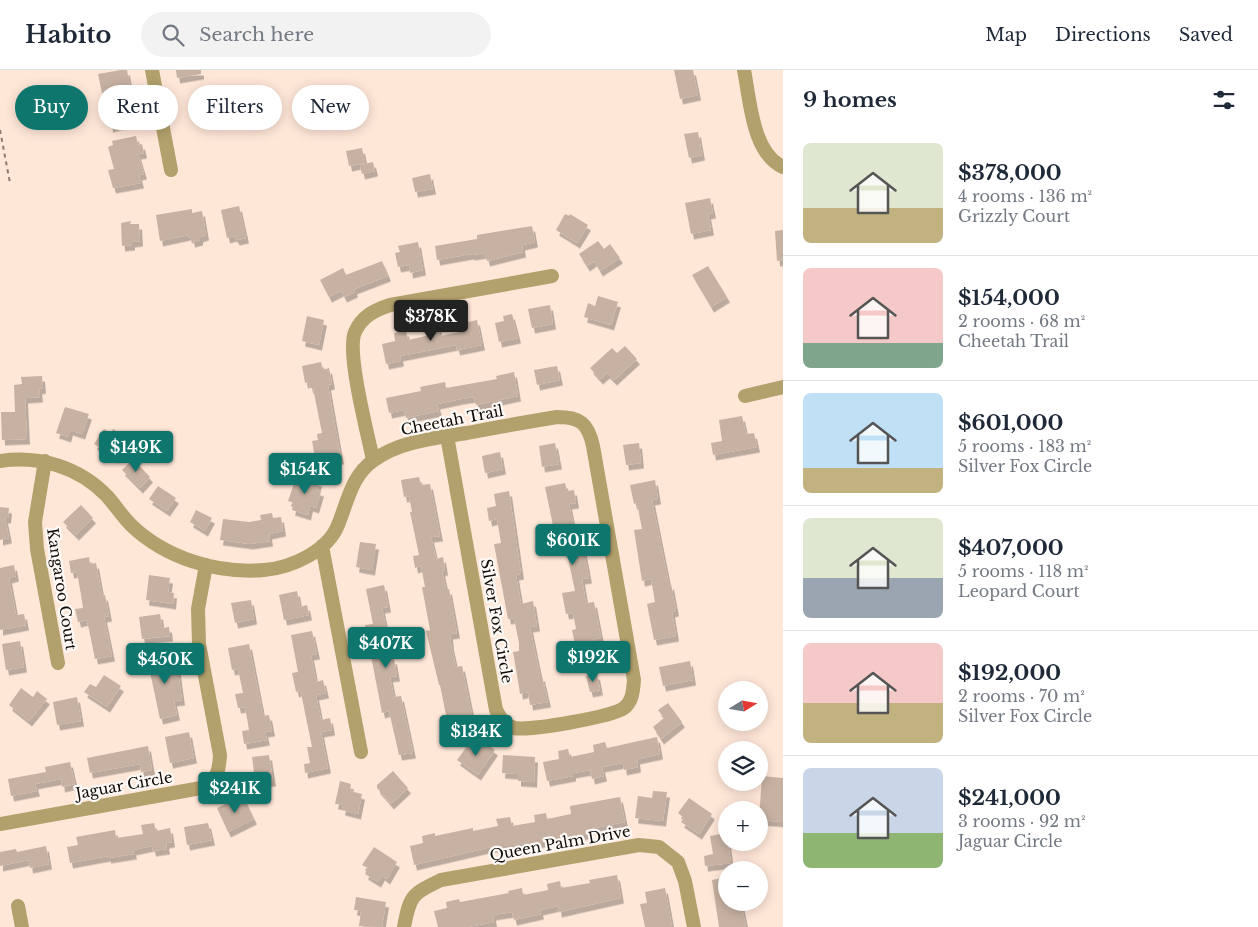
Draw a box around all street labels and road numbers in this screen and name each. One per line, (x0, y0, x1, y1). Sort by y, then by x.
street label: Cheetah Trail (399, 401, 505, 439)
street label: Kangaroo Court (43, 527, 81, 652)
street label: Silver Fox Circle (477, 557, 517, 685)
street label: Jaguar Circle (72, 767, 174, 803)
street label: Queen Palm Drive (488, 821, 632, 865)

